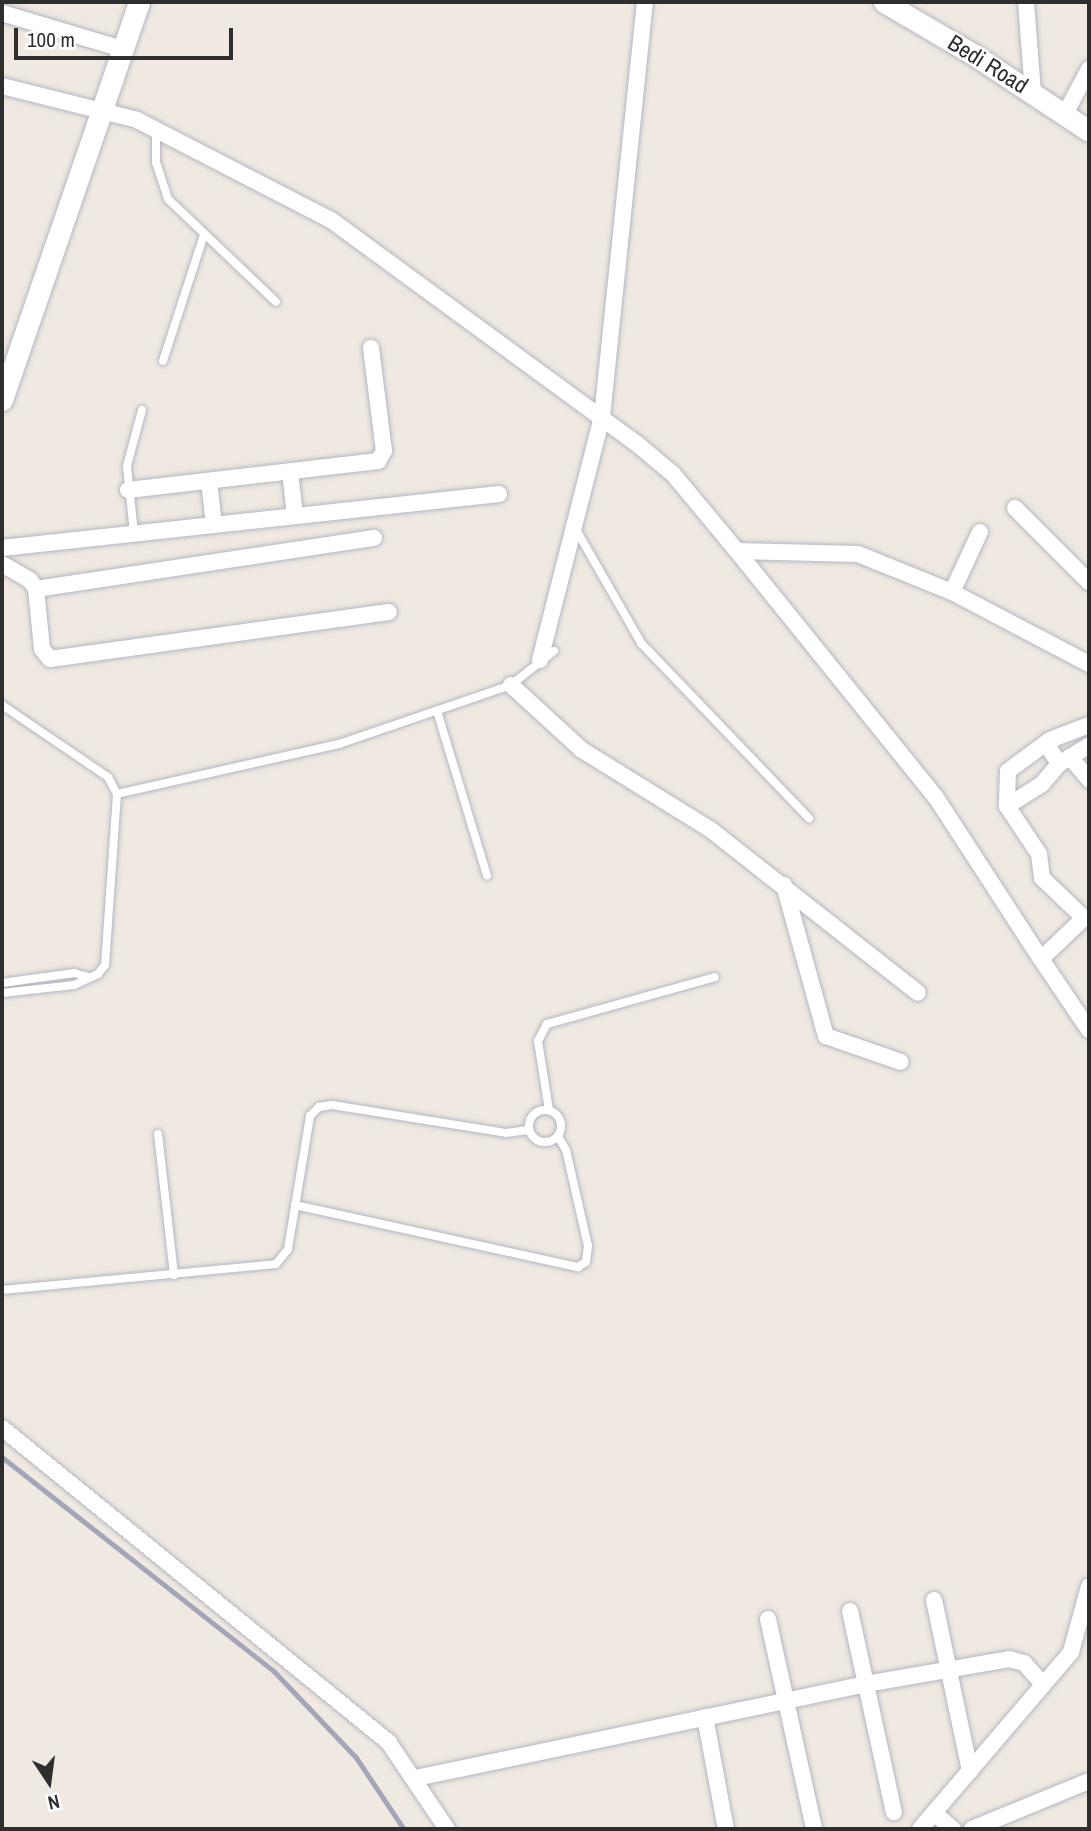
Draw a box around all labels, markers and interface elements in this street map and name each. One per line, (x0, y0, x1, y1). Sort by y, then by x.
scale bar (18, 14, 236, 58)
text: 100 m (27, 25, 75, 54)
street label: Bedi Road (943, 29, 1033, 99)
north arrow (14, 1747, 84, 1817)
text: N (45, 1789, 62, 1816)

